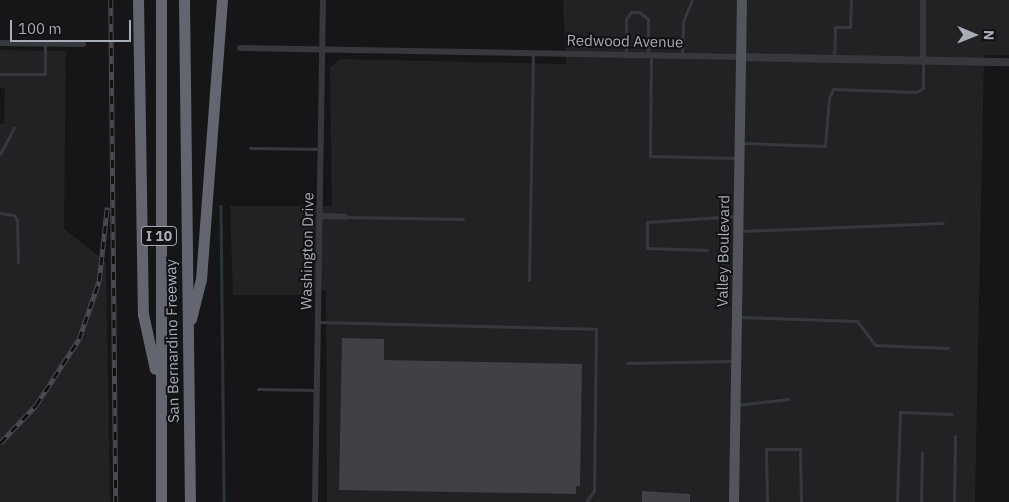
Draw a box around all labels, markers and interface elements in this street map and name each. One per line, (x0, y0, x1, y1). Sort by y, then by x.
scale bar (12, 10, 134, 42)
north arrow (949, 10, 999, 60)
text: 100 m (18, 19, 62, 38)
text: N (980, 30, 998, 40)
street label: Redwood Avenue (566, 31, 684, 51)
street label: Washington Drive (297, 192, 317, 310)
street label: Valley Boulevard (713, 195, 733, 307)
road number: I 10 (140, 225, 178, 248)
street label: San Bernardino Freeway (162, 259, 182, 423)

